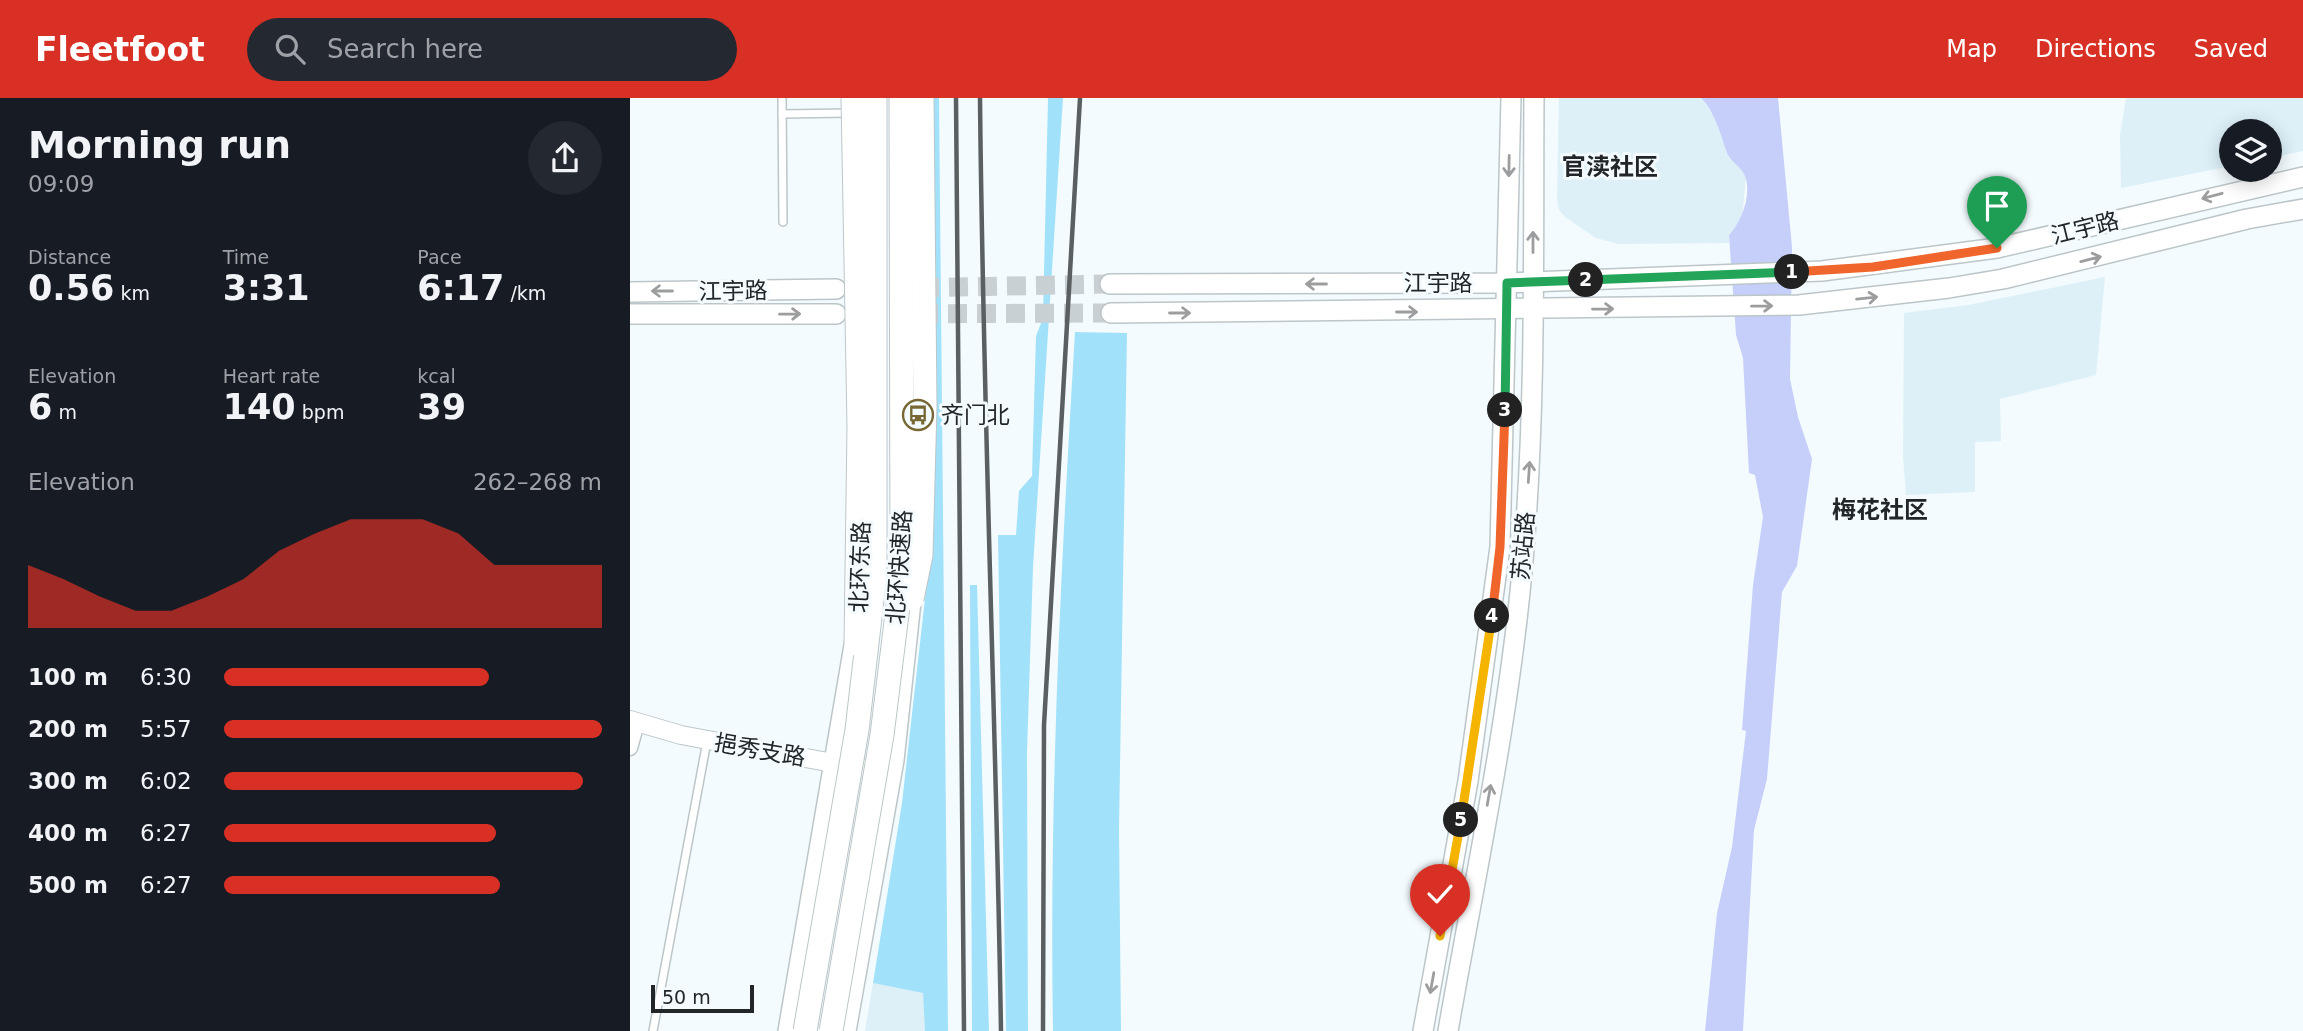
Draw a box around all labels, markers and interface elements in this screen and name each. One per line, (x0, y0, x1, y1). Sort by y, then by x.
search box (247, 18, 737, 81)
text: Fleetfoot (35, 30, 205, 69)
icon: search (271, 30, 309, 68)
text: Search here (327, 34, 483, 64)
text: Map (1946, 35, 1997, 63)
text: Directions (2035, 35, 2156, 63)
text: Saved (2194, 35, 2268, 63)
map controls (2219, 119, 2282, 182)
button: layers (2219, 119, 2282, 182)
button: share (528, 121, 602, 195)
text: Morning run (28, 123, 291, 167)
district label: 官渎社区 (1562, 153, 1658, 181)
one-way arrow (1503, 154, 1516, 177)
text: 09:09 (28, 171, 94, 197)
pin (1967, 176, 2027, 248)
icon: arrive (1978, 187, 2016, 225)
one-way arrow (2202, 191, 2224, 204)
street label: 江宇路 (2048, 207, 2122, 249)
one-way arrow (1526, 231, 1540, 254)
text: Distance (28, 246, 111, 268)
text: Time (223, 246, 269, 268)
text: Pace (417, 246, 462, 268)
one-way arrow (2079, 252, 2102, 265)
pin: 1 (1774, 254, 1810, 290)
text: 1 (1785, 260, 1798, 282)
pin: 2 (1569, 262, 1604, 298)
text: 0.56 (28, 268, 114, 308)
text: 3:31 (223, 268, 310, 308)
text: 6:17 (417, 268, 504, 308)
text: 2 (1579, 268, 1592, 290)
street label: 江宇路 (1404, 270, 1473, 296)
street label: 江宇路 (698, 277, 768, 305)
one-way arrow (1305, 277, 1328, 291)
text: km (114, 282, 150, 304)
text: /km (504, 282, 546, 304)
one-way arrow (651, 285, 674, 298)
one-way arrow (1855, 291, 1878, 304)
one-way arrow (1751, 300, 1774, 313)
one-way arrow (1591, 302, 1614, 316)
one-way arrow (1395, 305, 1418, 318)
one-way arrow (1168, 306, 1191, 320)
one-way arrow (778, 308, 801, 321)
text: Elevation (28, 365, 116, 387)
text: Heart rate (223, 365, 320, 387)
text: kcal (417, 365, 456, 387)
text: 6 (28, 387, 52, 427)
text: 140 (223, 387, 296, 427)
text: 39 (417, 387, 466, 427)
pin: 3 (1488, 392, 1522, 428)
bus stop icon: 齐门北 (901, 398, 935, 432)
text: 3 (1498, 398, 1511, 420)
text: m (52, 401, 77, 423)
text: bpm (296, 401, 344, 423)
place label: 齐门北 (941, 402, 1010, 428)
one-way arrow (1523, 461, 1536, 484)
text: Elevation (28, 469, 135, 495)
text: 262–268 m (473, 469, 602, 495)
district label: 梅花社区 (1832, 496, 1928, 524)
street label: 北环快速路 (882, 509, 916, 625)
street label: 苏站路 (1507, 510, 1539, 582)
street label: 北环东路 (845, 521, 875, 613)
pin: 4 (1474, 598, 1510, 634)
text: 4 (1485, 604, 1498, 626)
text: 100 m (28, 664, 108, 690)
text: 6:30 (140, 664, 192, 690)
text: 200 m (28, 716, 108, 742)
text: 5:57 (140, 716, 192, 742)
street label: 挹秀支路 (712, 729, 808, 771)
text: 300 m (28, 768, 108, 794)
text: 6:02 (140, 768, 192, 794)
one-way arrow (1483, 784, 1496, 807)
pin: 5 (1444, 802, 1478, 838)
text: 5 (1454, 808, 1467, 830)
text: 400 m (28, 820, 108, 846)
text: 6:27 (140, 820, 192, 846)
pin (1410, 864, 1470, 936)
text: 500 m (28, 872, 108, 898)
text: 6:27 (140, 872, 192, 898)
icon: check (1421, 875, 1459, 913)
one-way arrow (1425, 971, 1438, 994)
scale bar (651, 982, 754, 1014)
text: 50 m (662, 986, 711, 1008)

